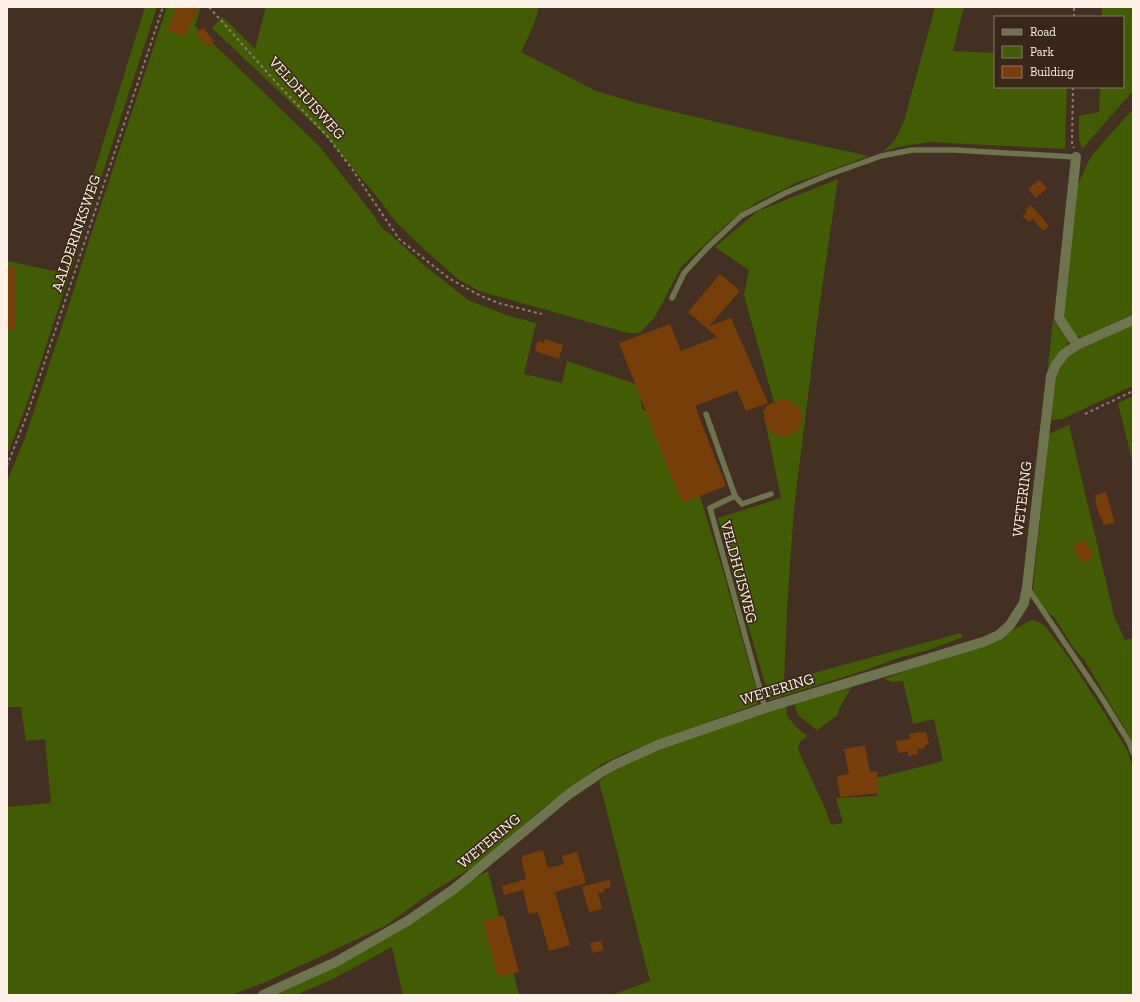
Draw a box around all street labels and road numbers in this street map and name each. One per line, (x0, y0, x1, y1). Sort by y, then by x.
street label: VELDHUISWEG (264, 52, 349, 143)
street label: AALDERINKSWEG (48, 172, 104, 294)
street label: WETERING (1008, 460, 1036, 538)
street label: VELDHUISWEG (716, 518, 761, 625)
street label: WETERING (738, 669, 816, 709)
street label: WETERING (454, 810, 524, 872)

